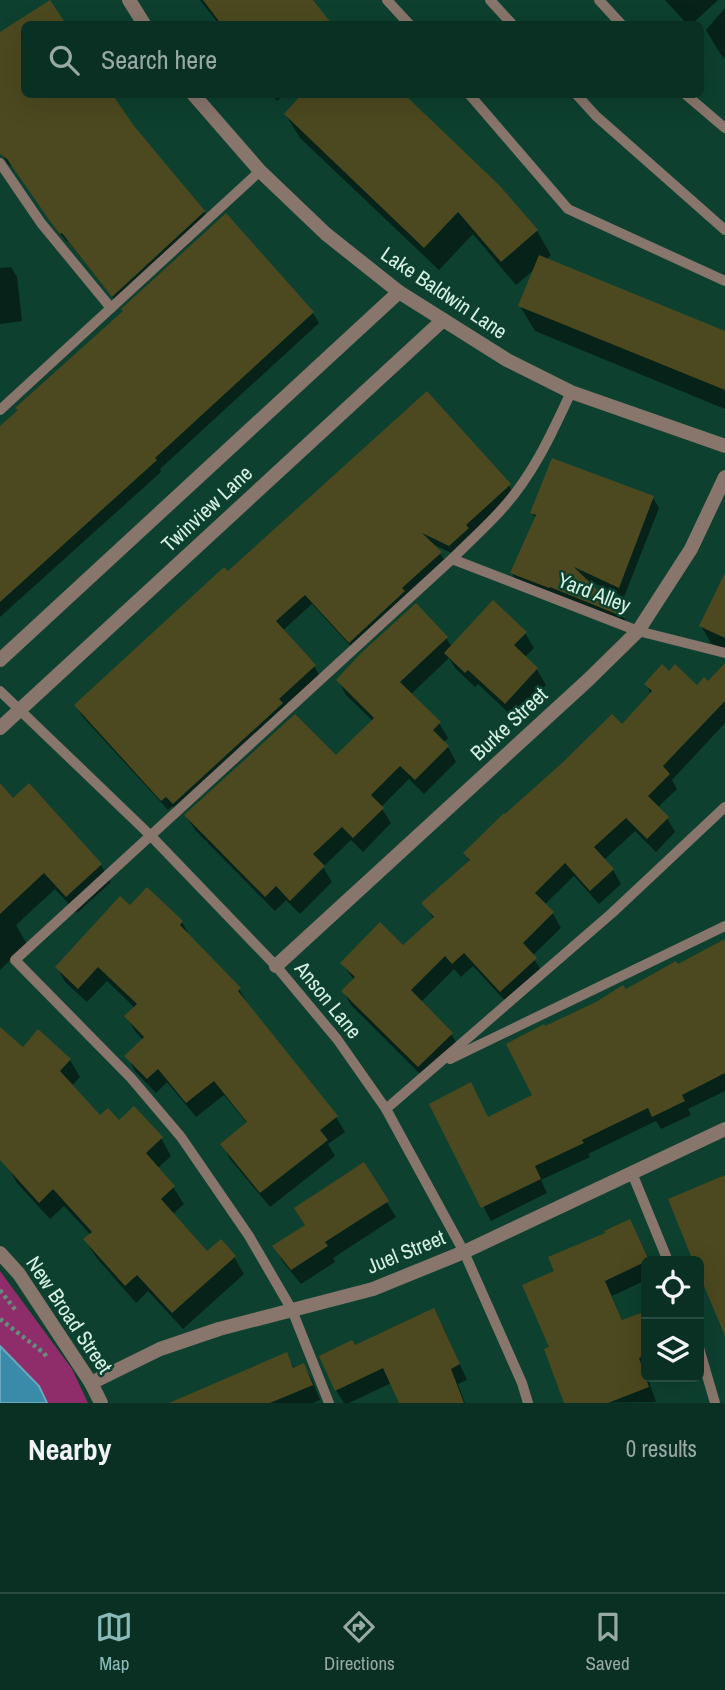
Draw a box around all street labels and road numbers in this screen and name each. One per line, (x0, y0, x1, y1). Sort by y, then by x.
street label: Lake Baldwin Lane (375, 240, 513, 346)
street label: Twinview Lane (155, 459, 259, 558)
street label: Yard Alley (553, 565, 635, 620)
street label: Burke Street (464, 680, 554, 767)
street label: Anson Lane (288, 954, 369, 1045)
street label: Juel Street (362, 1223, 450, 1280)
street label: New Broad Street (19, 1250, 120, 1379)

